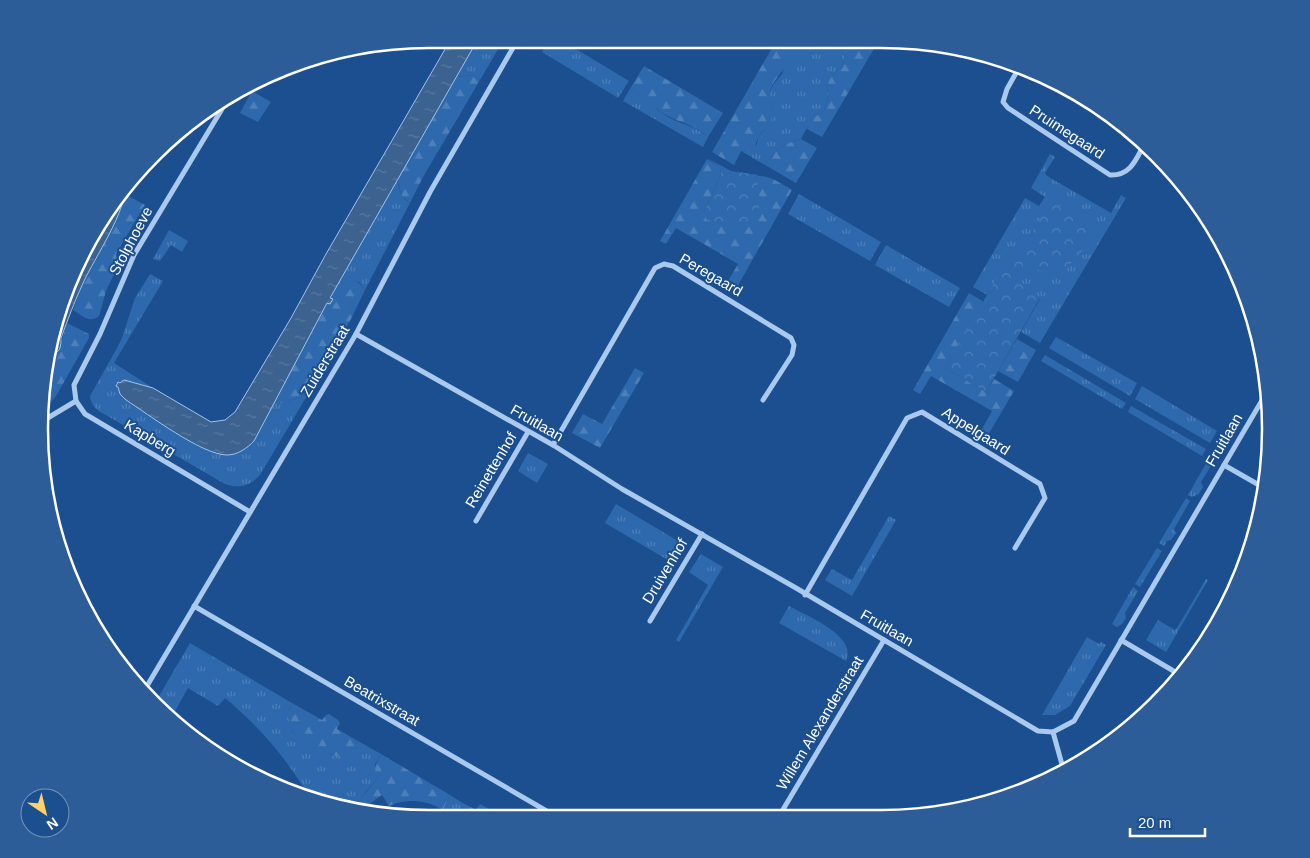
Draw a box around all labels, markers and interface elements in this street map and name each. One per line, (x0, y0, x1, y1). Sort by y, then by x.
street label: Pruimegaard (1027, 101, 1108, 162)
street label: Stolphoeve (105, 204, 156, 278)
street label: Peregaard (677, 250, 746, 299)
street label: Zuiderstraat (297, 321, 353, 399)
street label: Fruitlaan (508, 401, 567, 445)
street label: Appelgaard (939, 403, 1013, 458)
street label: Fruitlaan (1202, 410, 1246, 469)
street label: Kapberg (122, 416, 179, 459)
street label: Reinettenhof (461, 428, 520, 511)
street label: Druivenhof (639, 535, 691, 606)
street label: Fruitlaan (858, 606, 917, 650)
street label: Willem Alexanderstraat (773, 652, 867, 793)
street label: Beatrixstraat (342, 672, 424, 729)
north arrow (20, 788, 70, 838)
scale bar (1130, 806, 1205, 838)
text: N (44, 814, 61, 833)
text: 20 m (1138, 814, 1171, 831)

